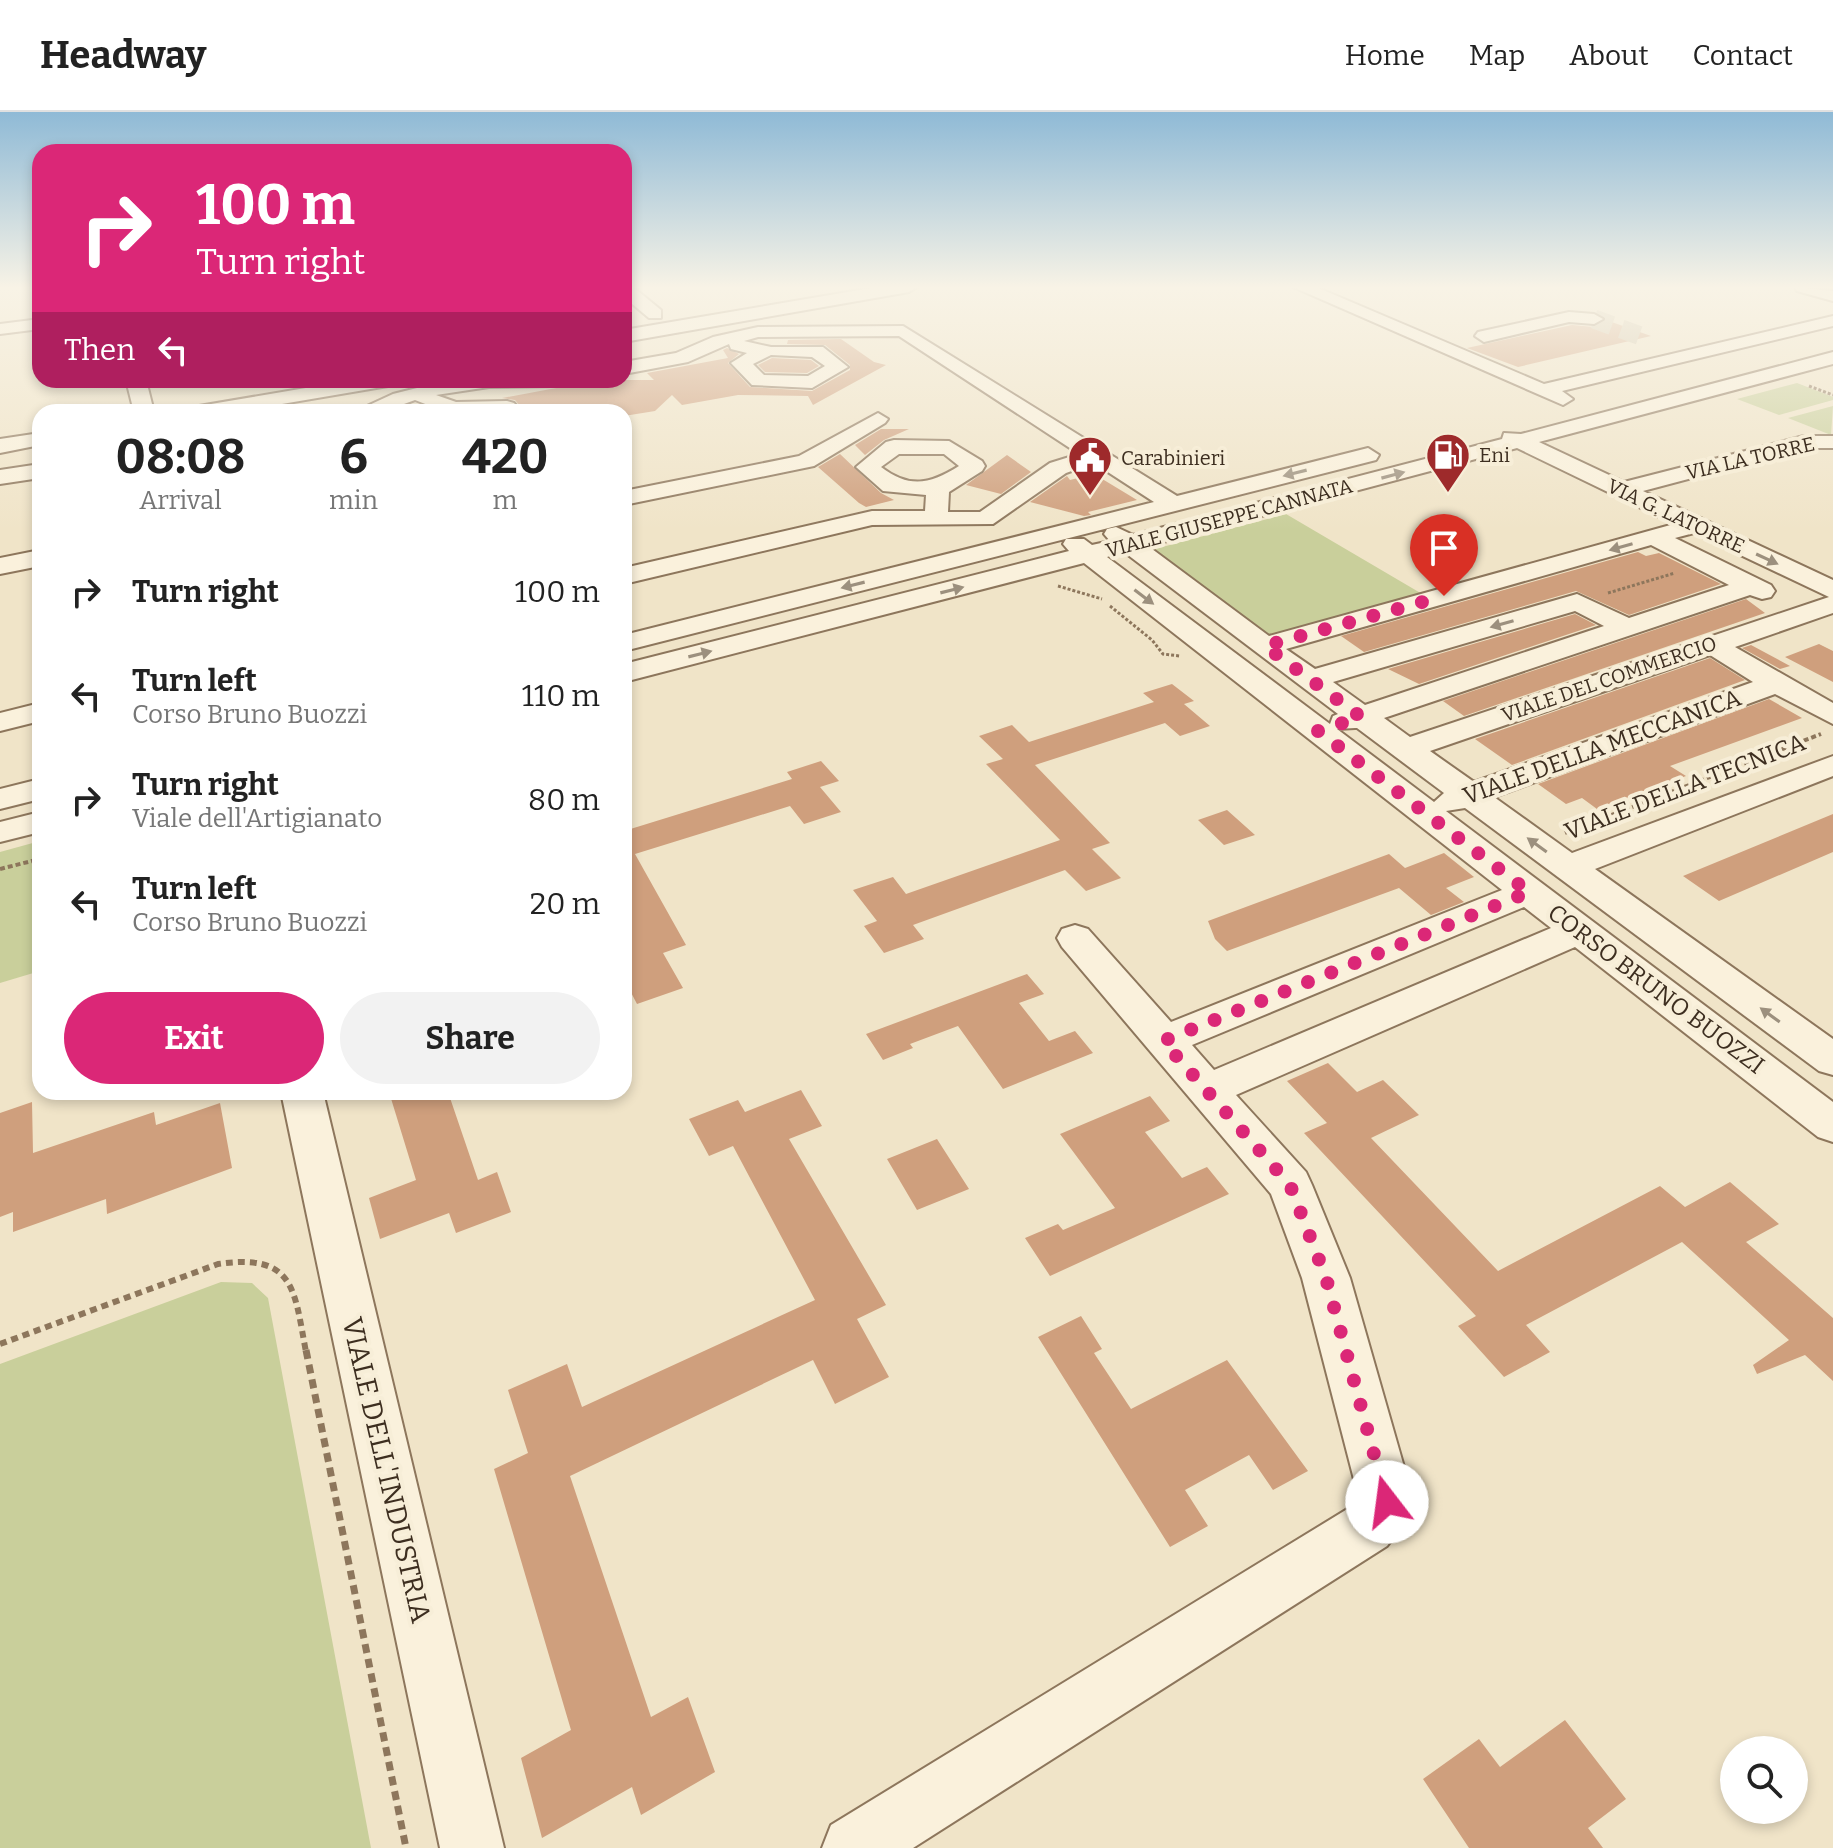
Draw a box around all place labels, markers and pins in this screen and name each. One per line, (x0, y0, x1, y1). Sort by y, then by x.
fuel station icon: Eni (1424, 431, 1472, 494)
public building icon: Carabinieri (1066, 434, 1114, 497)
place label: Eni (1479, 443, 1510, 467)
place label: Carabinieri (1121, 446, 1225, 470)
pin (1410, 514, 1478, 596)

